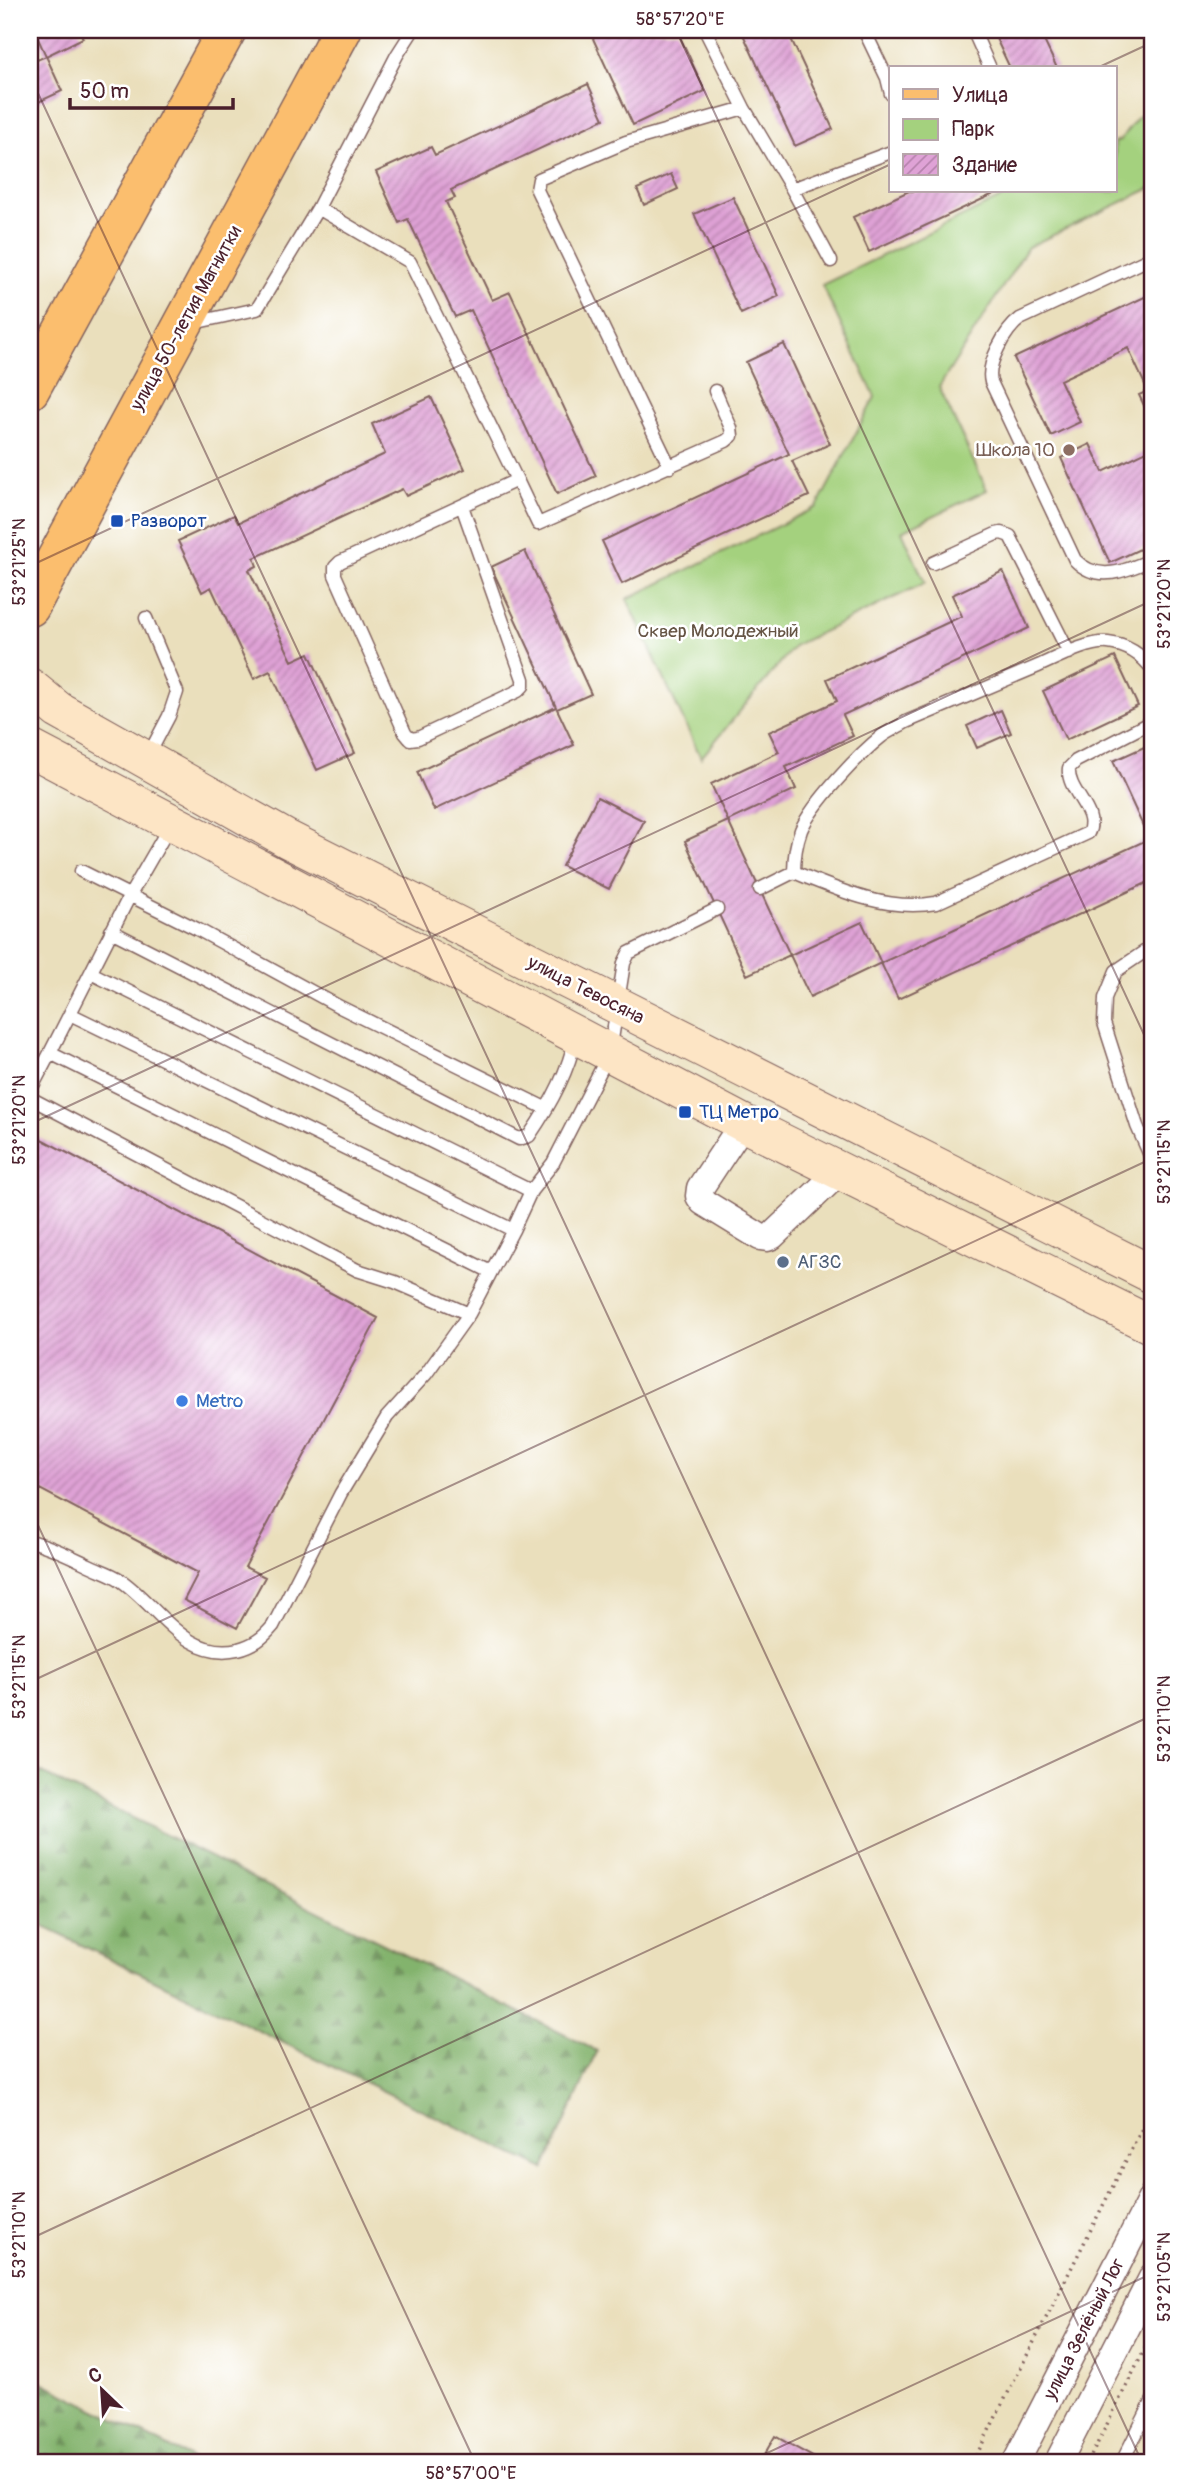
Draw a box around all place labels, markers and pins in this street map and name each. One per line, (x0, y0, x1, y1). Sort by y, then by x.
place label: Школа 10 (976, 438, 1055, 462)
marker: Школа 10 (1061, 442, 1077, 458)
place label: Разворот (131, 509, 207, 533)
marker: Разворот (109, 513, 125, 529)
place label: ТЦ Метро (699, 1100, 779, 1124)
marker: ТЦ Метро (677, 1104, 693, 1120)
place label: АГЗС (797, 1250, 842, 1274)
marker: АГЗС (775, 1254, 791, 1270)
place label: Metro (196, 1389, 243, 1413)
marker: Metro (174, 1393, 190, 1409)

